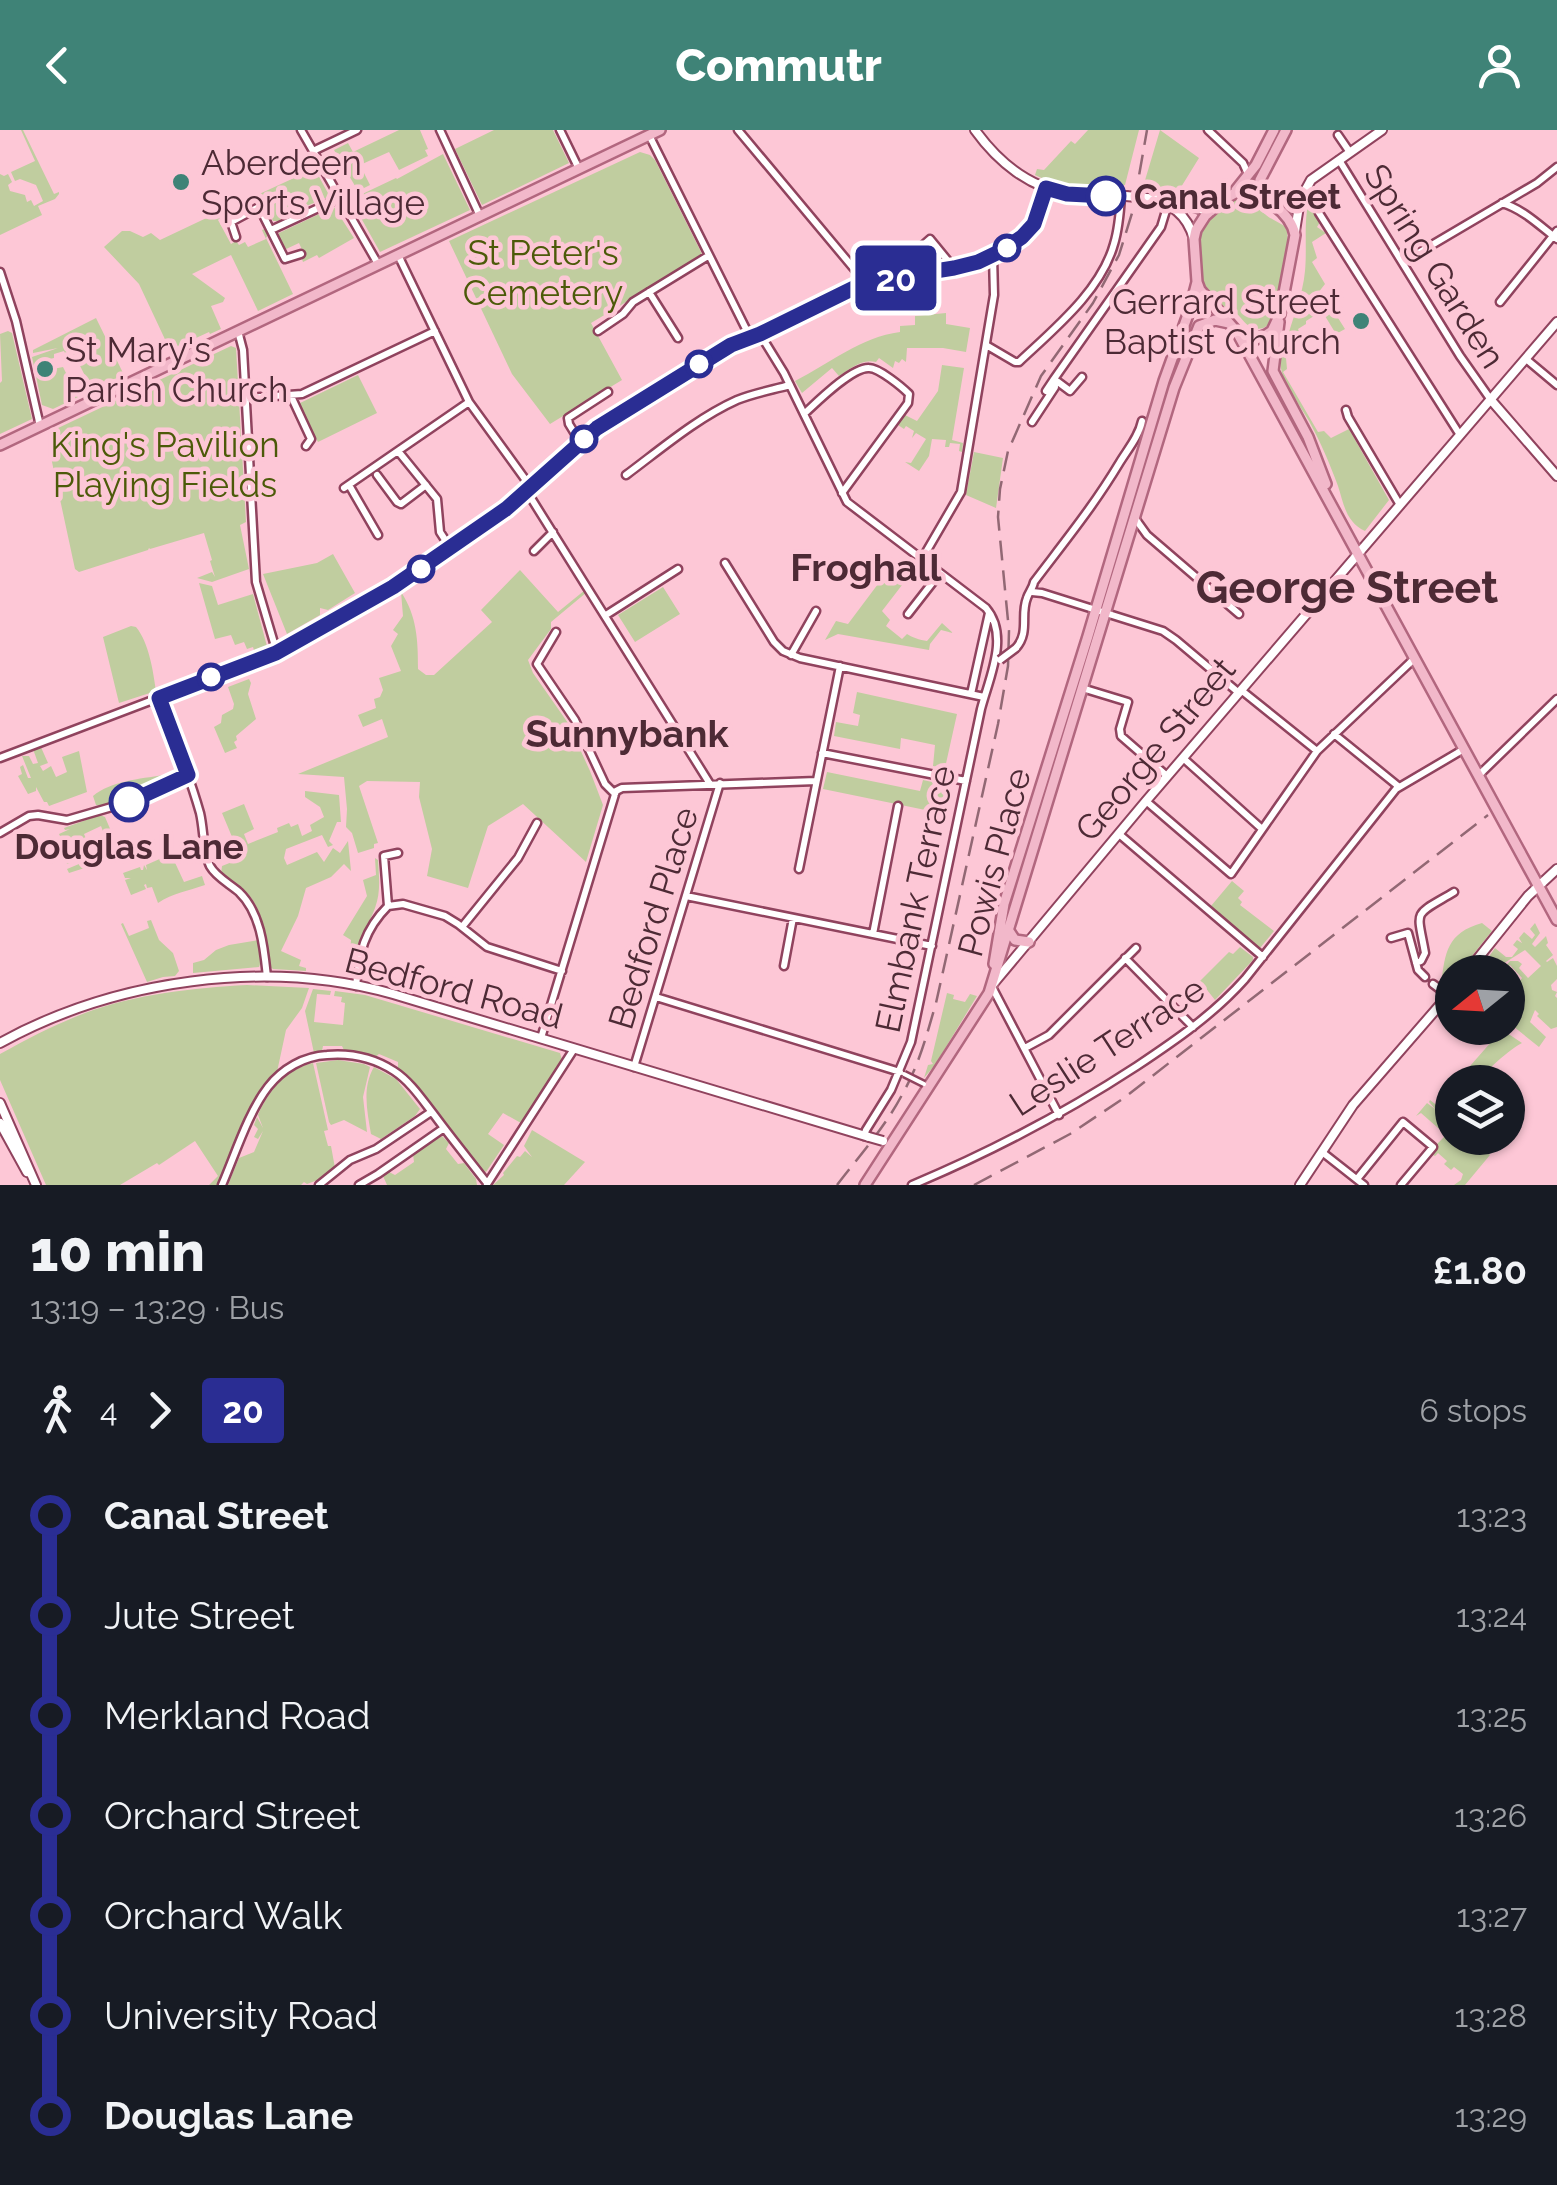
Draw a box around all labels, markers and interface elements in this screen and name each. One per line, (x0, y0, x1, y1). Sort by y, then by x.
icon: back (30, 38, 85, 93)
icon: person (1472, 38, 1527, 93)
text: Commutr (675, 39, 882, 92)
place label: Aberdeen Sports Village (201, 142, 425, 223)
street label: Spring Garden (1356, 157, 1514, 375)
marker: Aberdeen Sports Village (170, 171, 192, 193)
place label: Canal Street (1134, 176, 1341, 217)
marker: Canal Street (1087, 177, 1125, 215)
park label: St Peter's Cemetery (463, 232, 623, 313)
unlabelled marker (994, 235, 1020, 261)
line badge: 20 (851, 246, 941, 310)
text: 20 (875, 258, 917, 299)
place label: Gerrard Street Baptist Church (1104, 281, 1341, 362)
marker: Gerrard Street Baptist Church (1350, 310, 1372, 332)
place label: St Mary's Parish Church (65, 329, 288, 410)
unlabelled marker (686, 351, 712, 377)
marker: St Mary's Parish Church (34, 358, 56, 380)
park label: King's Pavilion Playing Fields (50, 424, 280, 505)
unlabelled marker (571, 426, 597, 452)
district label: Froghall (790, 545, 943, 590)
unlabelled marker (408, 556, 434, 582)
district label: George Street (1196, 561, 1498, 614)
street label: George Street (1067, 649, 1244, 849)
unlabelled marker (198, 664, 224, 690)
district label: Sunnybank (525, 711, 729, 756)
street label: Elmbank Terrace (867, 762, 963, 1036)
street label: Powis Place (949, 763, 1039, 961)
marker: Douglas Lane (110, 783, 148, 821)
street label: Bedford Place (600, 802, 706, 1034)
place label: Douglas Lane (14, 826, 244, 867)
street label: Bedford Road (341, 939, 567, 1037)
north arrow (1435, 955, 1525, 1045)
map controls (1435, 955, 1525, 1155)
street label: Leslie Terrace (1002, 968, 1212, 1124)
button: layers (1435, 1065, 1525, 1155)
text: 10 min (30, 1219, 205, 1284)
text: £1.80 (1433, 1248, 1527, 1293)
text: 13:19 – 13:29 · Bus (30, 1289, 284, 1326)
icon: walk (30, 1383, 85, 1438)
icon: forward (132, 1383, 187, 1438)
text: 20 (222, 1390, 264, 1431)
text: 4 (100, 1392, 117, 1429)
text: 6 stops (1419, 1392, 1527, 1429)
text: Canal Street (104, 1493, 329, 1538)
text: 13:23 (1456, 1497, 1527, 1534)
text: Jute Street (104, 1593, 294, 1638)
text: 13:24 (1456, 1597, 1527, 1634)
text: Merkland Road (104, 1693, 370, 1738)
text: 13:25 (1456, 1697, 1527, 1734)
text: Orchard Street (104, 1793, 360, 1838)
text: 13:26 (1454, 1797, 1527, 1834)
text: Orchard Walk (104, 1893, 343, 1938)
text: 13:27 (1456, 1897, 1527, 1934)
text: University Road (104, 1993, 378, 2038)
text: 13:28 (1455, 1997, 1527, 2034)
text: Douglas Lane (104, 2093, 353, 2138)
text: 13:29 (1455, 2097, 1527, 2134)

